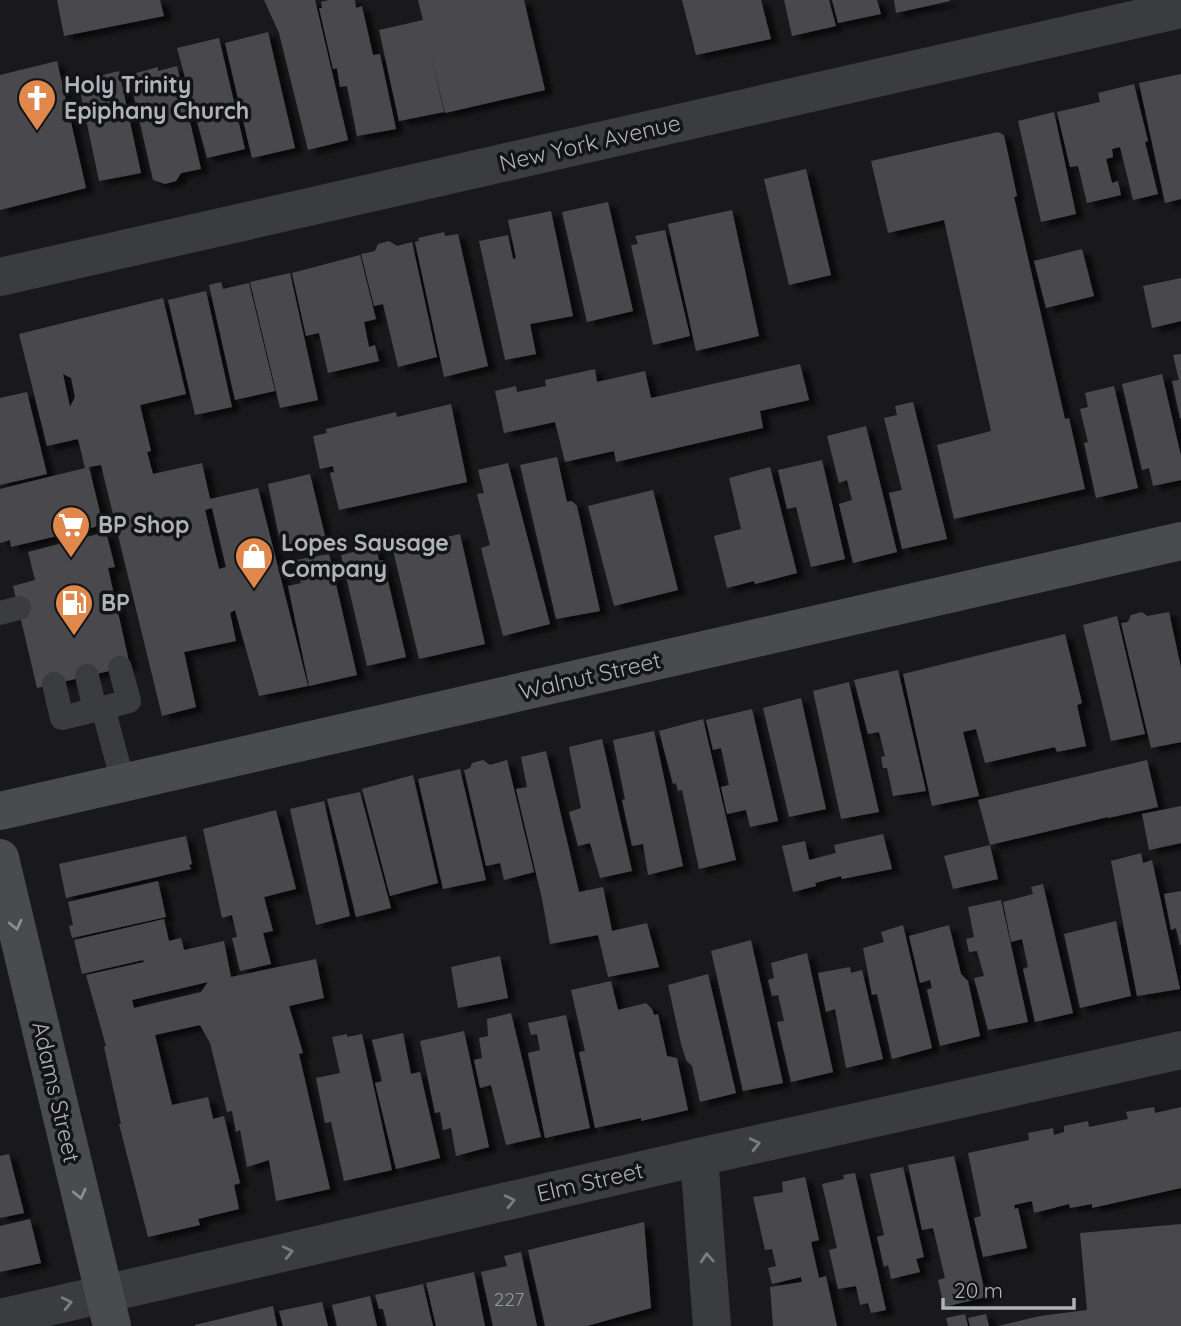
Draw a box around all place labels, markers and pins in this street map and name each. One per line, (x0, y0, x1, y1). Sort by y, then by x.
place label: Holy Trinity Epiphany Church (64, 70, 249, 125)
church icon: Holy Trinity Epiphany Church (16, 77, 58, 132)
supermarket icon: BP Shop (50, 504, 92, 559)
place label: BP Shop (98, 510, 189, 539)
place label: Lopes Sausage Company (281, 528, 449, 583)
shop icon: Lopes Sausage Company (233, 535, 275, 590)
fuel station icon: BP (53, 582, 95, 637)
place label: BP (101, 588, 130, 617)

